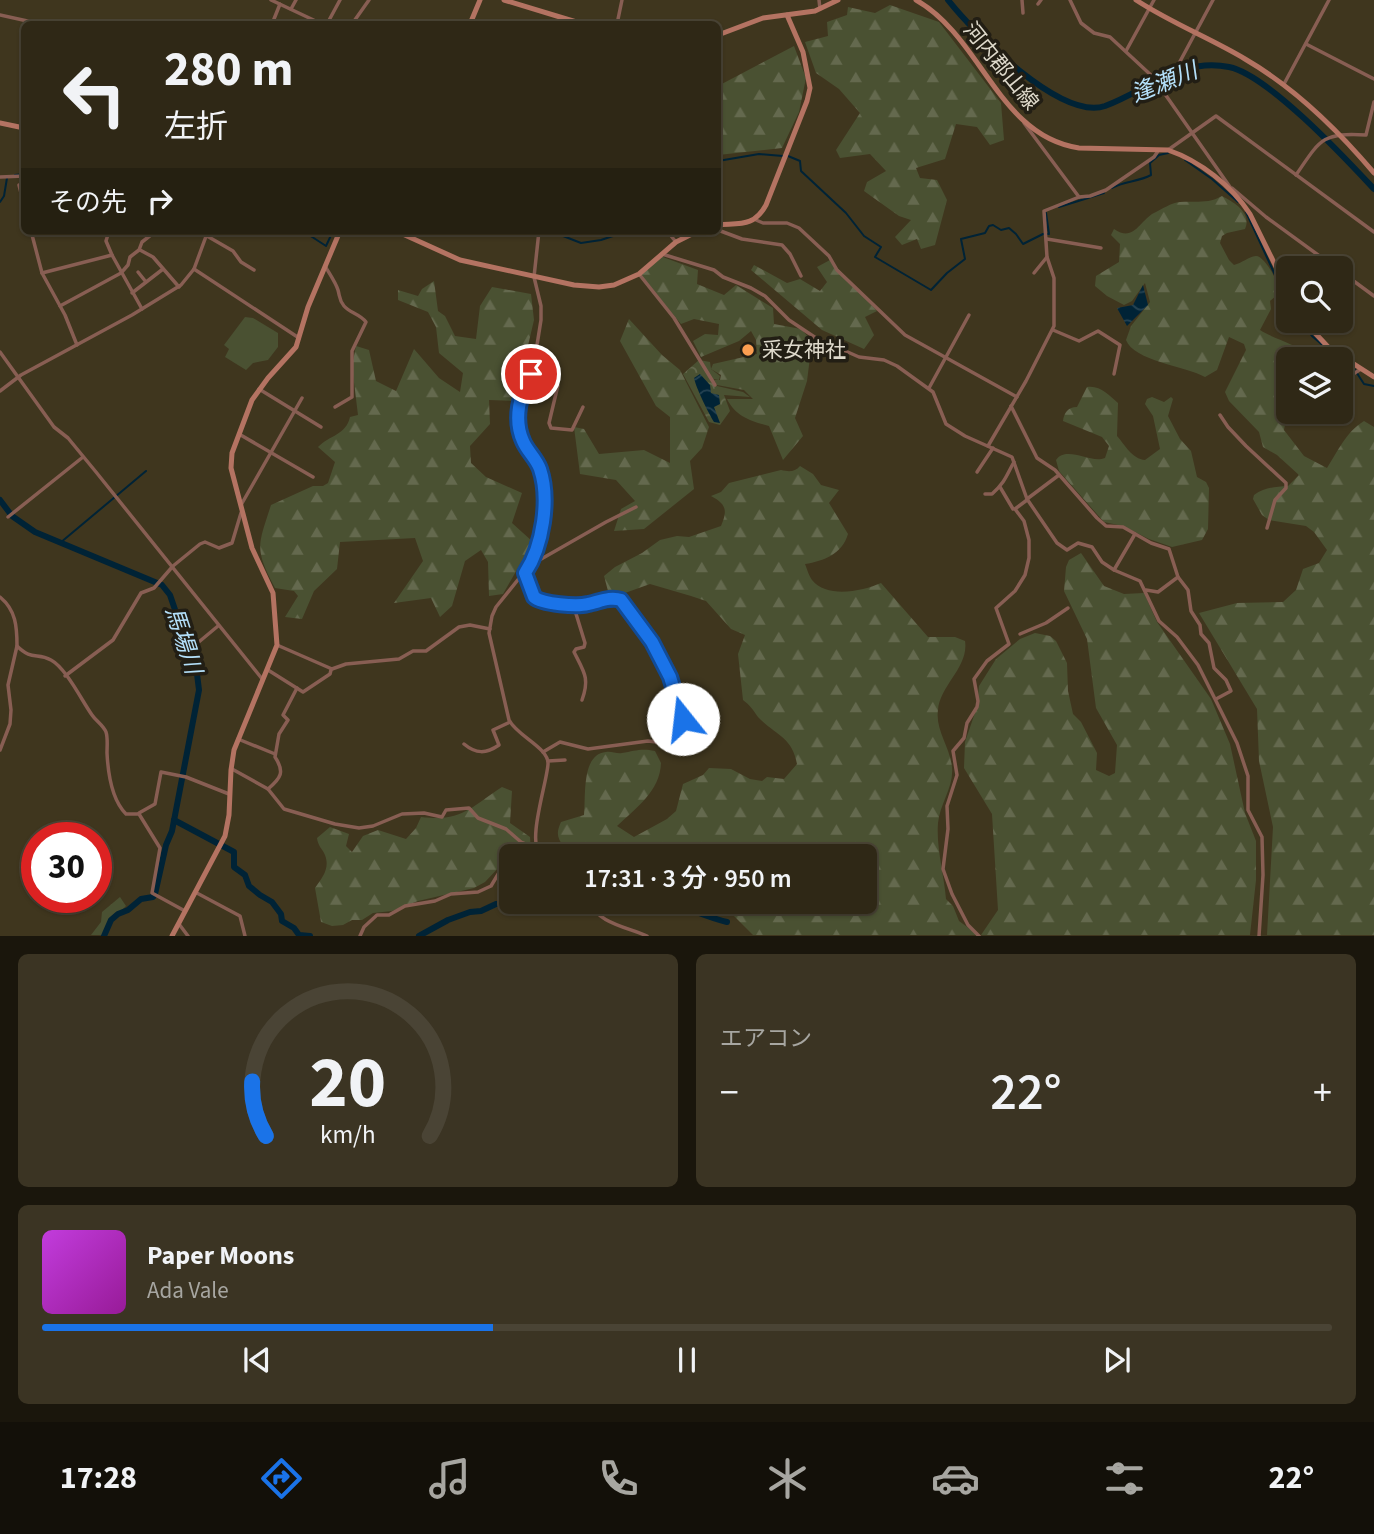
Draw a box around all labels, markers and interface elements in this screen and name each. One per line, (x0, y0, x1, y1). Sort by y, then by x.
street label: 河内郡山線 (956, 16, 1046, 116)
text: 280 m (164, 35, 293, 105)
icon: left (49, 49, 140, 140)
water label: 逢瀬川 (1126, 53, 1205, 111)
text: 左折 (164, 104, 228, 150)
icon: right (141, 182, 179, 220)
text: その先 (49, 184, 127, 221)
map controls (1276, 256, 1353, 424)
button: search (1276, 256, 1353, 333)
place label: 采女神社 (762, 335, 846, 365)
marker: 采女神社 (740, 342, 756, 358)
pin (501, 344, 561, 404)
button: layers (1276, 347, 1353, 424)
icon: arrive (512, 355, 550, 393)
water label: 馬場川 (157, 602, 211, 681)
position arrow (646, 682, 720, 756)
speed limit sign: 30 (21, 822, 112, 913)
text: 17:31 · 3 分 · 950 m (584, 860, 792, 897)
text: エアコン (720, 1022, 812, 1055)
text: 20 (310, 1032, 386, 1136)
text: 22° (990, 1056, 1062, 1130)
text: − (720, 1066, 739, 1120)
text: + (1313, 1066, 1332, 1120)
text: km/h (320, 1117, 376, 1153)
text: Paper Moons (147, 1237, 294, 1274)
text: Ada Vale (147, 1274, 229, 1307)
icon: previous (238, 1341, 276, 1379)
icon: pause (668, 1341, 706, 1379)
icon: next (1098, 1341, 1136, 1379)
icon: directions (257, 1454, 306, 1503)
icon: music (425, 1454, 474, 1503)
icon: phone (594, 1454, 643, 1503)
icon: climate (763, 1454, 812, 1503)
icon: car (931, 1454, 980, 1503)
icon: filters (1100, 1454, 1149, 1503)
text: 17:28 (60, 1455, 137, 1501)
text: 22° (1269, 1455, 1314, 1501)

